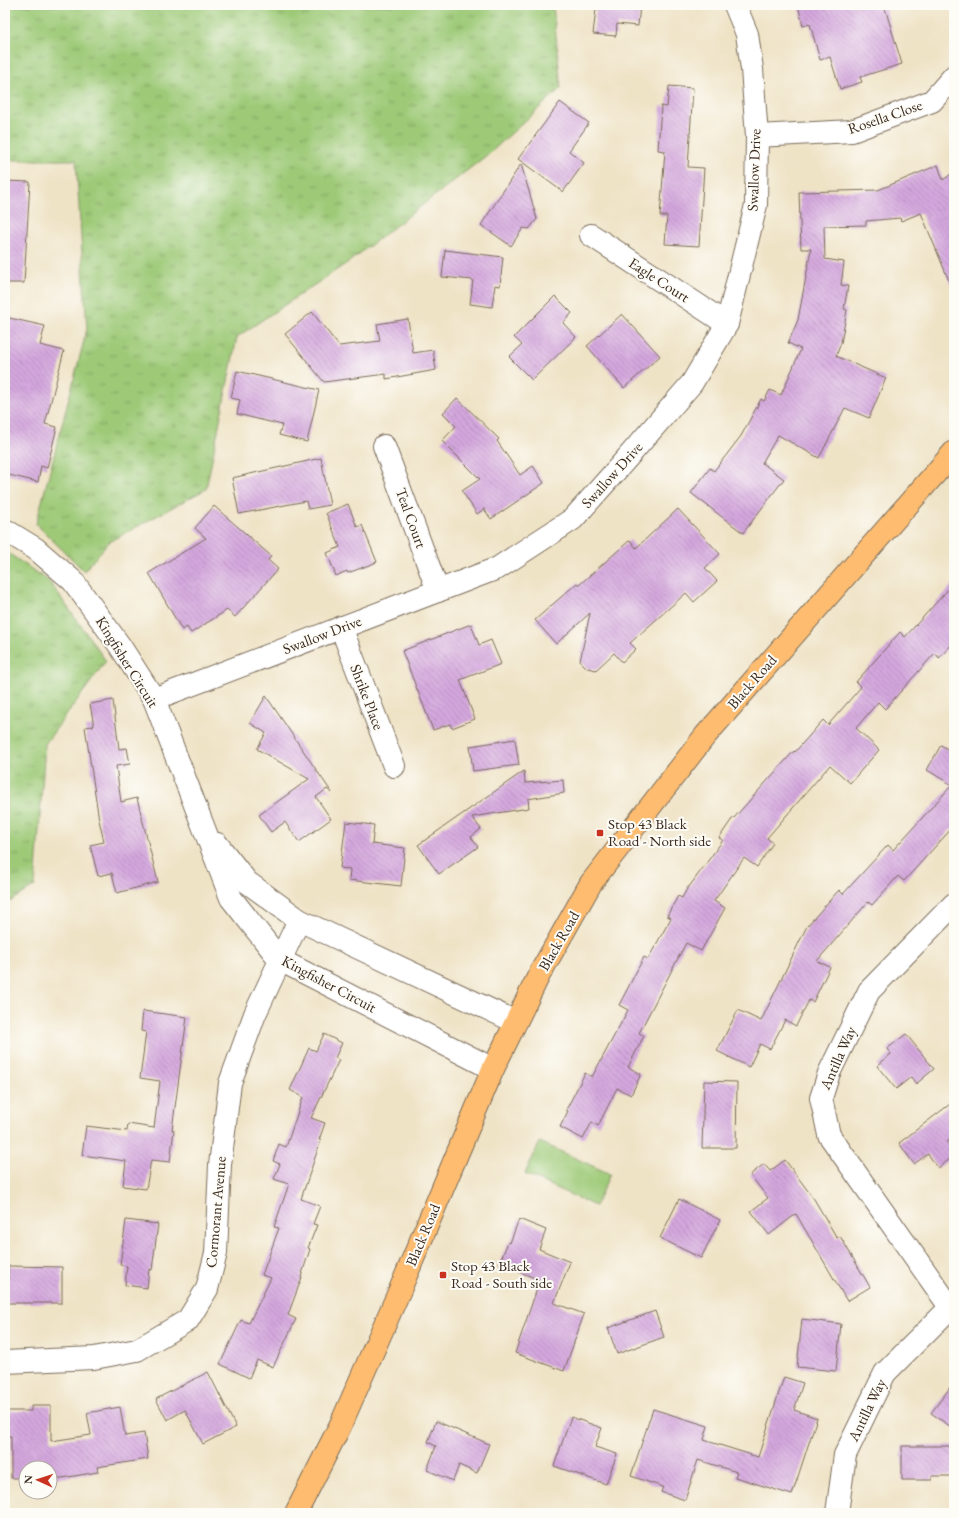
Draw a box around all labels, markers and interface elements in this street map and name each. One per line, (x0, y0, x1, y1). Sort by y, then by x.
street label: Rosella Close (845, 95, 925, 138)
street label: Swallow Drive (743, 128, 764, 212)
street label: Eagle Court (625, 253, 694, 306)
street label: Swallow Drive (577, 437, 646, 512)
street label: Teal Court (392, 485, 431, 551)
street label: Swallow Drive (280, 611, 364, 658)
street label: Kingfisher Circuit (92, 612, 163, 711)
street label: Black Road (723, 650, 781, 713)
street label: Shrike Place (346, 661, 389, 732)
place label: Stop 43 Black Road - North side (608, 814, 711, 850)
marker: Stop 43 Black Road - North side (595, 828, 605, 838)
street label: Black Road (534, 907, 583, 974)
street label: Kingfisher Circuit (279, 951, 380, 1017)
street label: Antilla Way (815, 1023, 860, 1093)
street label: Cormorant Avenue (201, 1155, 230, 1269)
street label: Black Road (401, 1200, 444, 1269)
place label: Stop 43 Black Road - South side (451, 1256, 552, 1292)
marker: Stop 43 Black Road - South side (438, 1270, 448, 1280)
street label: Antilla Way (843, 1375, 890, 1445)
north arrow (18, 1460, 58, 1500)
text: N (21, 1475, 35, 1484)

